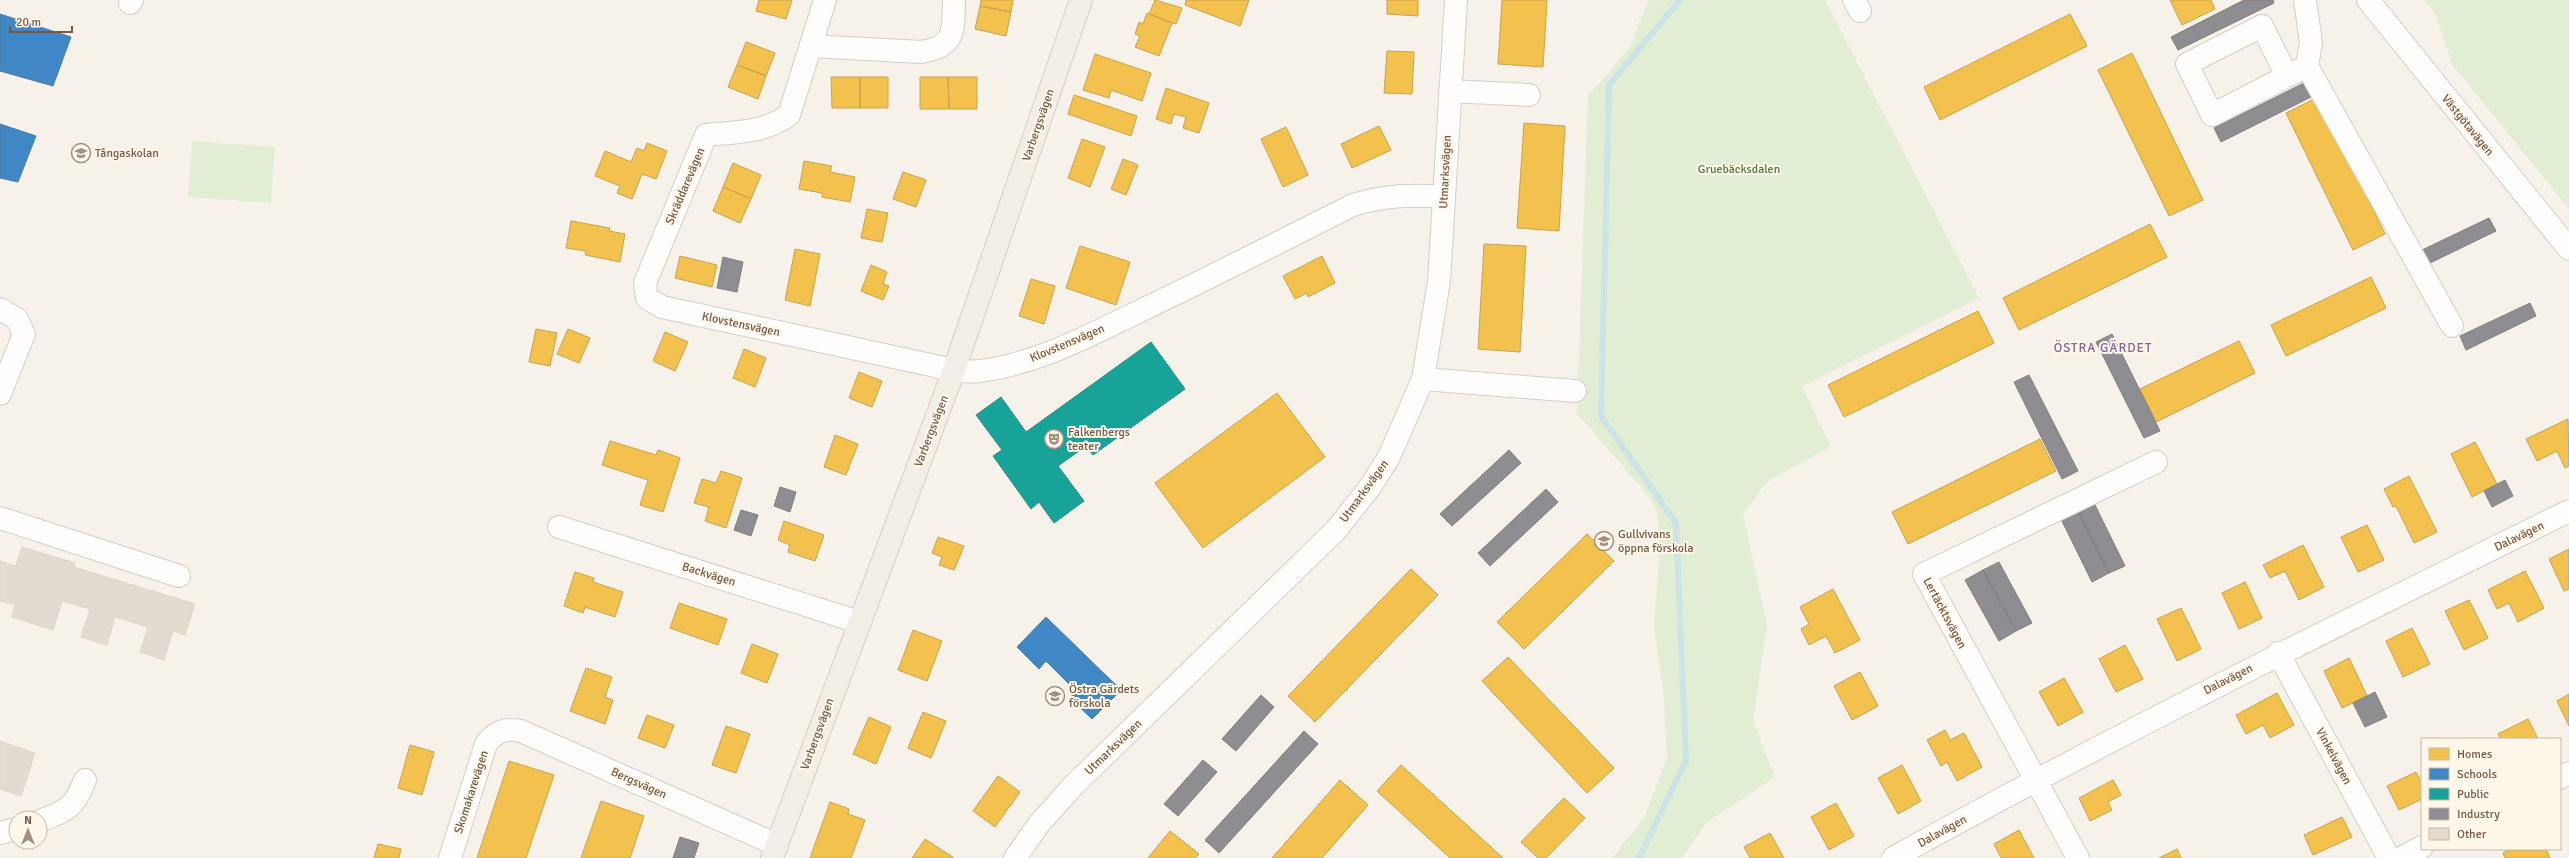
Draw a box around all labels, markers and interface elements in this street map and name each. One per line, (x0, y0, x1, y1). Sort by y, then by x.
scale bar (10, 8, 72, 34)
text: 20 m (16, 15, 41, 30)
street label: Varbergsvägen (1019, 87, 1058, 163)
street label: Västgötavägen (2438, 92, 2497, 159)
street label: Utmarksvägen (1436, 135, 1455, 209)
school or university icon: Tångaskolan (70, 142, 92, 164)
street label: Skräddarevägen (662, 145, 708, 227)
place label: Tångaskolan (95, 146, 159, 161)
park label: Gruebäcksdalen (1698, 162, 1780, 177)
street label: Klovstensvägen (700, 309, 781, 340)
street label: Klovstensvägen (1028, 321, 1107, 366)
district label: ÖSTRA GÄRDET (2054, 339, 2152, 356)
street label: Varbergsvägen (911, 393, 952, 469)
place label: Falkenbergs teater (1068, 425, 1130, 454)
theatre icon: Falkenbergs teater (1043, 428, 1065, 450)
street label: Utmarksvägen (1337, 457, 1392, 526)
street label: Dalavägen (2492, 518, 2547, 555)
place label: Gullvivans öppna förskola (1618, 527, 1694, 556)
school or university icon: Gullvivans öppna förskola (1593, 530, 1615, 552)
street label: Backvägen (680, 559, 738, 590)
street label: Lertäcktsvägen (1920, 575, 1970, 651)
street label: Dalavägen (2201, 661, 2255, 698)
place label: Östra Gärdets förskola (1069, 682, 1139, 711)
school or university icon: Östra Gärdets förskola (1044, 685, 1066, 707)
street label: Varbergsvägen (798, 696, 837, 772)
street label: Utmarksvägen (1082, 716, 1145, 778)
street label: Vinkelvägen (2312, 725, 2355, 787)
legend (2421, 738, 2561, 850)
text: Homes (2457, 747, 2492, 762)
street label: Skomakarevägen (451, 749, 492, 836)
street label: Bergsvägen (609, 764, 669, 802)
text: Schools (2457, 767, 2497, 782)
text: Public (2457, 787, 2489, 802)
text: Industry (2457, 807, 2500, 822)
north arrow (8, 810, 48, 850)
street label: Dalavägen (1915, 812, 1969, 851)
text: N (24, 814, 32, 827)
text: Other (2457, 827, 2487, 842)

